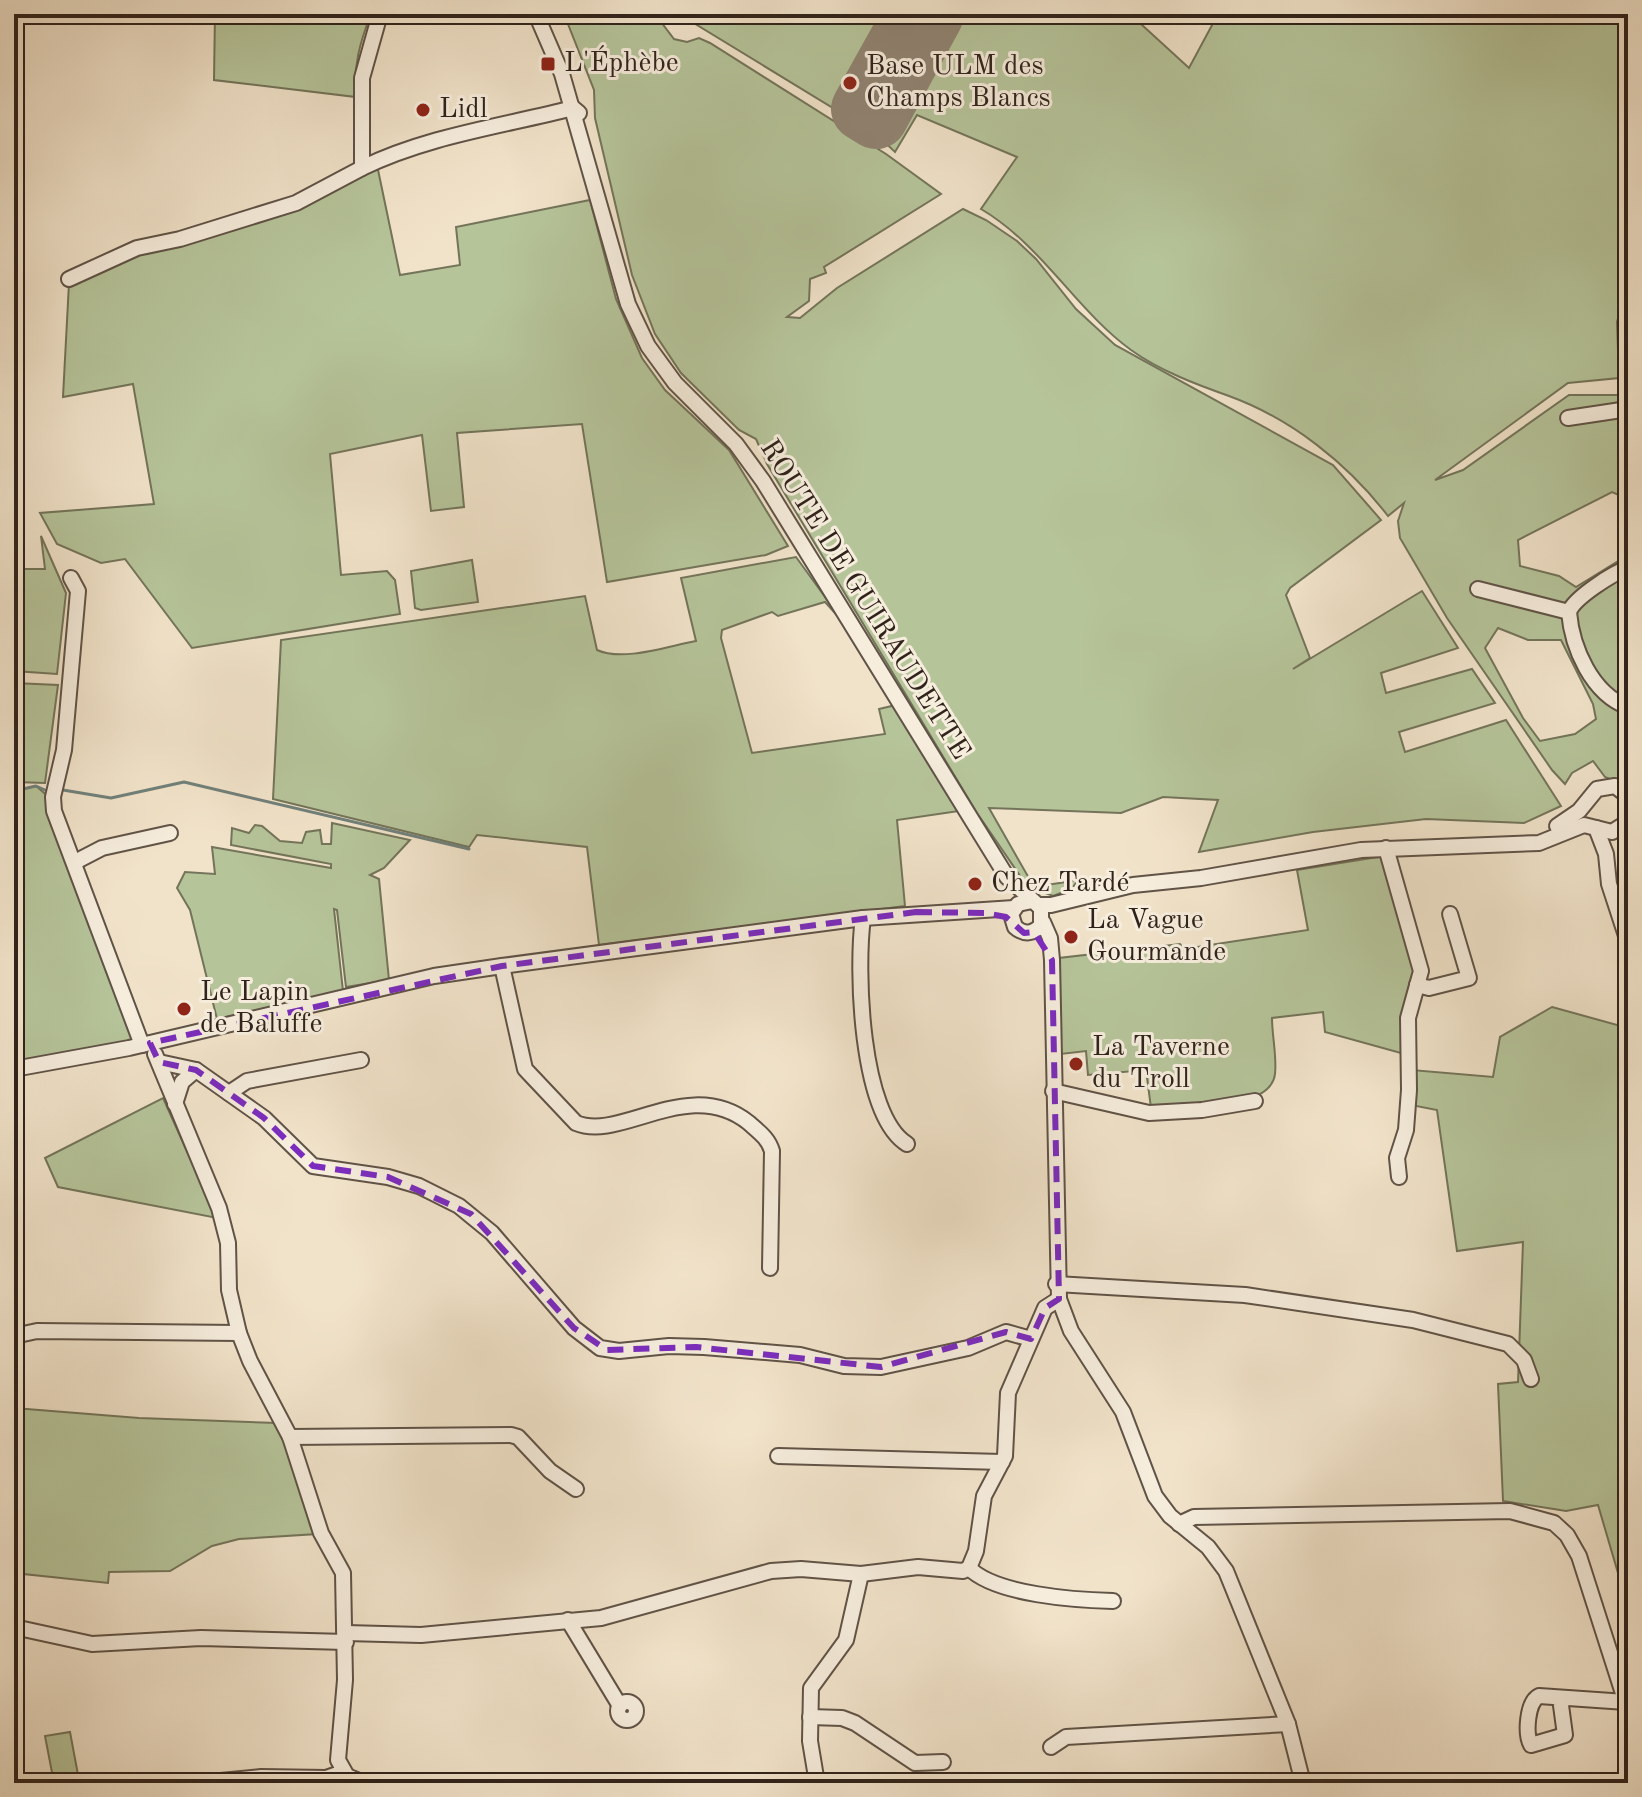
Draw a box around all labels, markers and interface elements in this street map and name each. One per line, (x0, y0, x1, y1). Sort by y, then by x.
place label: L'Éphèbe (564, 45, 679, 78)
place label: Base ULM des Champs Blancs (866, 53, 1051, 113)
marker: L'Éphèbe (539, 55, 557, 73)
marker: Base ULM des Champs Blancs (841, 74, 859, 92)
place label: Lidl (439, 96, 488, 124)
marker: Lidl (414, 101, 432, 119)
street label: ROUTE DE GUIRAUDETTE (754, 435, 974, 765)
place label: Chez Tardé (991, 870, 1129, 898)
marker: Chez Tardé (966, 875, 984, 893)
place label: La Vague Gourmande (1087, 907, 1226, 967)
marker: La Vague Gourmande (1062, 928, 1080, 946)
place label: Le Lapin de Baluffe (200, 979, 322, 1039)
marker: Le Lapin de Baluffe (175, 1000, 193, 1018)
place label: La Taverne du Troll (1092, 1034, 1230, 1094)
marker: La Taverne du Troll (1067, 1055, 1085, 1073)

